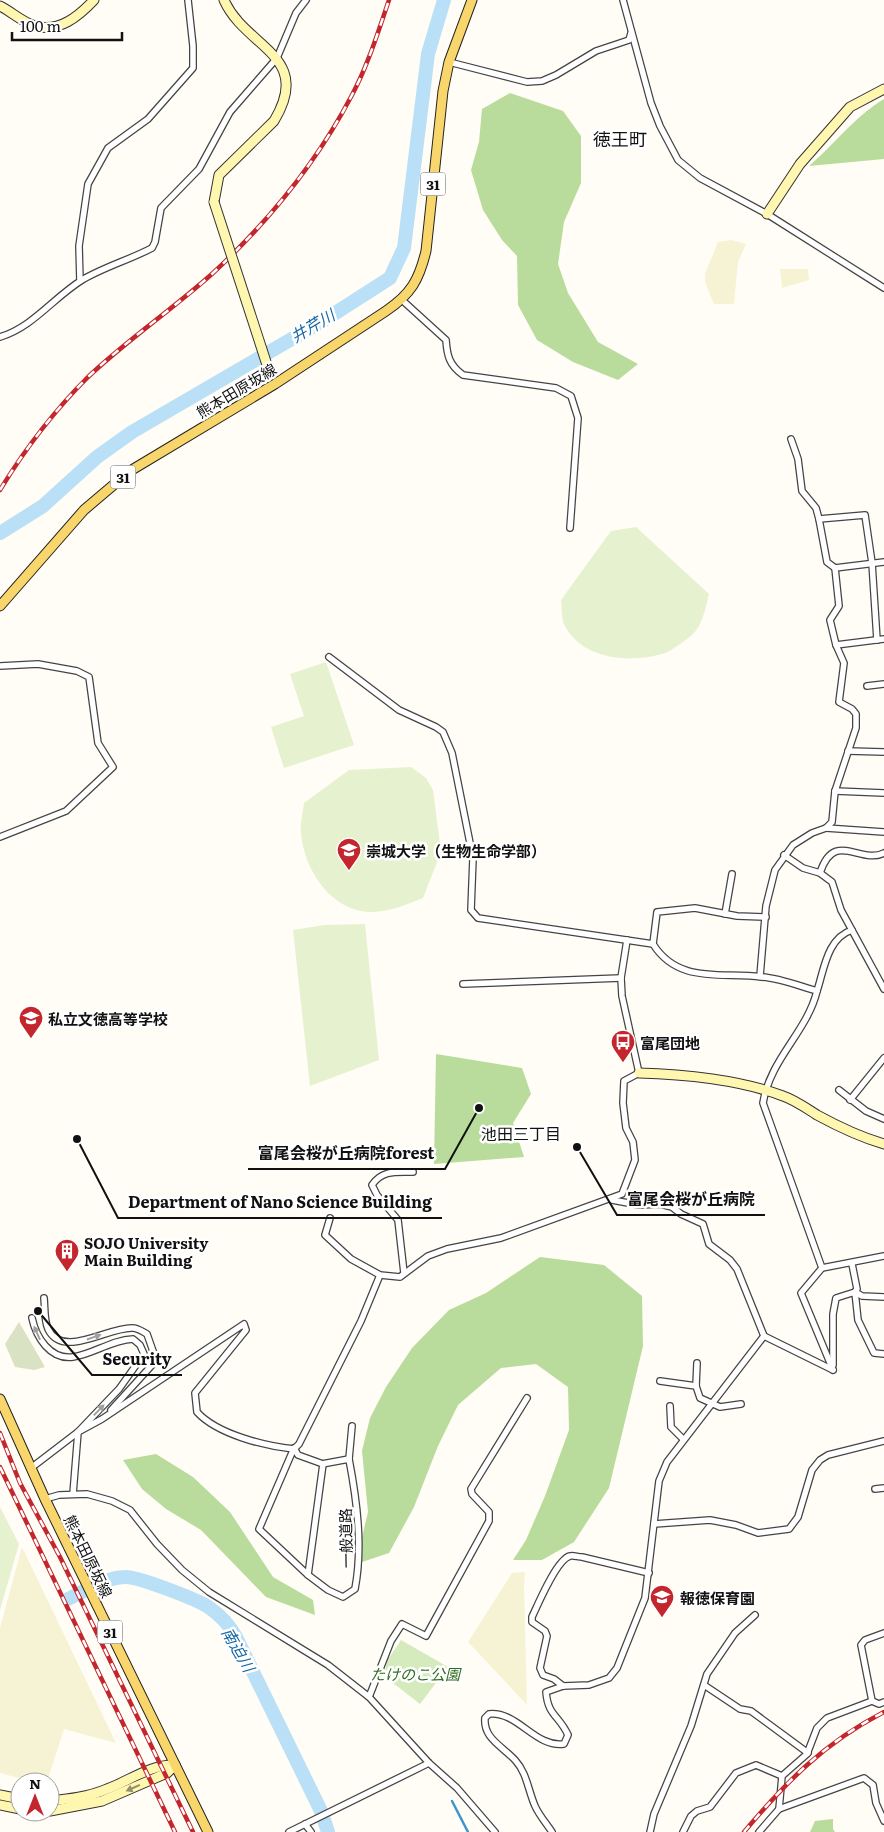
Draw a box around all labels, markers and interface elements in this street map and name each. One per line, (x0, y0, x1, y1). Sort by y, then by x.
scale bar (12, 10, 122, 42)
text: 100 m (20, 14, 61, 37)
district label: 徳王町 (593, 125, 647, 152)
road number: 31 (420, 172, 446, 195)
water label: 井芹川 (285, 301, 340, 348)
street label: 熊本田原坂線 (191, 357, 281, 423)
road number: 31 (110, 466, 136, 488)
school or university icon: 崇城大学（生物生命学部） (336, 837, 362, 871)
place label: 崇城大学（生物生命学部） (366, 839, 546, 862)
school or university icon: 私立文徳高等学校 (18, 1005, 44, 1039)
place label: 私立文徳高等学校 (48, 1007, 168, 1030)
bus stop icon: 富尾団地 (610, 1029, 636, 1063)
place label: 富尾団地 (640, 1031, 700, 1054)
district label: 池田三丁目 (481, 1121, 561, 1145)
callout: 富尾会桜が丘病院forest (248, 1138, 445, 1169)
text: 富尾会桜が丘病院forest (258, 1140, 434, 1164)
callout: 富尾会桜が丘病院 (617, 1184, 765, 1215)
text: 富尾会桜が丘病院 (627, 1186, 755, 1210)
callout: Department of Nano Science Building (118, 1187, 442, 1218)
text: Department of Nano Science Building (128, 1189, 432, 1213)
place label: SOJO University Main Building (84, 1231, 209, 1271)
building icon: SOJO University Main Building (54, 1238, 80, 1272)
one-way arrow (33, 1326, 41, 1340)
one-way arrow (87, 1333, 102, 1340)
callout: Security (92, 1344, 182, 1375)
text: Security (102, 1346, 172, 1370)
one-way arrow (93, 1405, 105, 1417)
street label: 一般道路 (333, 1508, 357, 1568)
street label: 熊本田原坂線 (59, 1511, 119, 1601)
school or university icon: 報徳保育園 (649, 1584, 675, 1618)
place label: 報徳保育園 (680, 1586, 755, 1609)
road number: 31 (98, 1620, 122, 1644)
water label: 南迫川 (217, 1622, 262, 1678)
park label: たけのこ公園 (370, 1662, 462, 1685)
north arrow (10, 1772, 60, 1822)
text: N (29, 1773, 41, 1793)
one-way arrow (126, 1784, 140, 1792)

